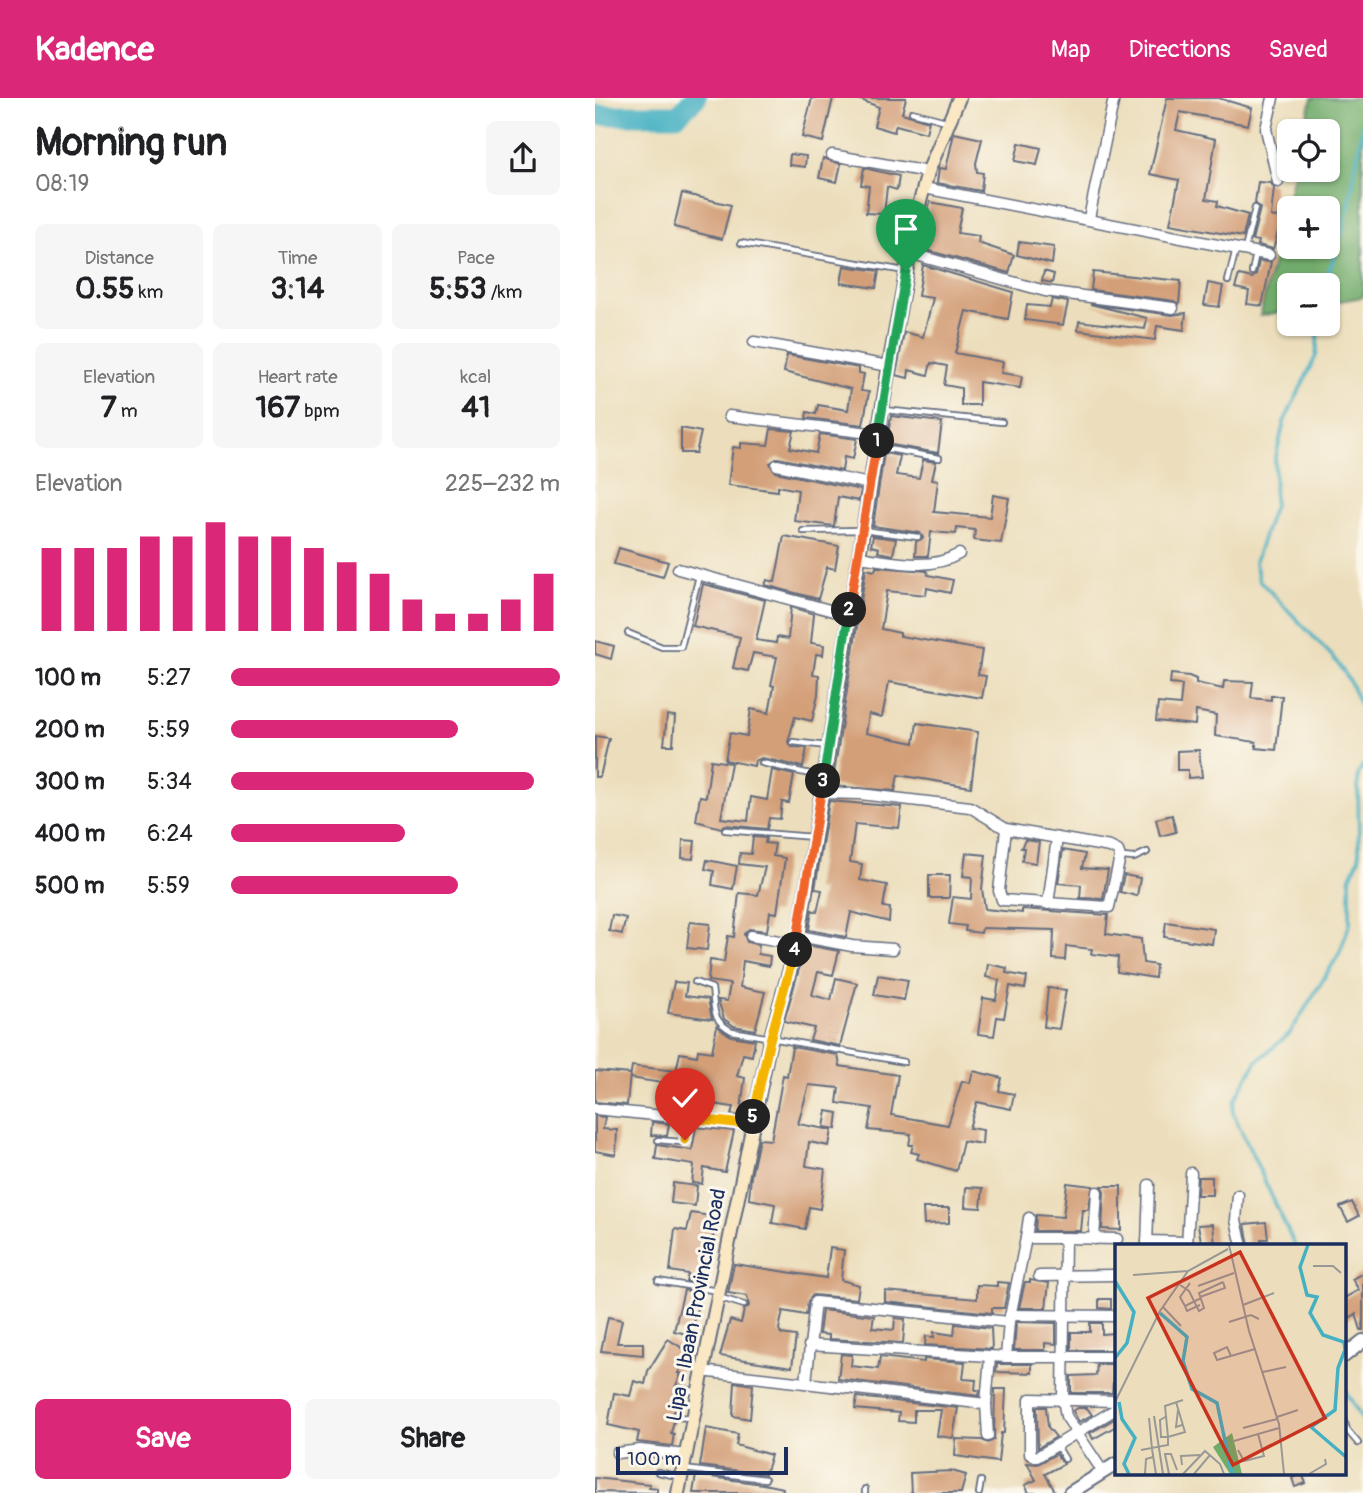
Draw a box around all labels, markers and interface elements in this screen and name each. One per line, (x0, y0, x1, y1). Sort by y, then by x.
text: Kadence (35, 29, 154, 70)
text: Map (1051, 35, 1091, 64)
text: Directions (1129, 35, 1230, 64)
text: Saved (1268, 35, 1328, 64)
text: Morning run (35, 119, 227, 167)
map controls (1277, 119, 1340, 336)
button: locate (1277, 119, 1340, 182)
button: share (486, 121, 560, 195)
text: 08:19 (35, 169, 89, 198)
button: + (1277, 196, 1340, 259)
pin (876, 199, 936, 271)
icon: arrive (887, 210, 925, 248)
text: Distance (84, 246, 154, 270)
text: Time (278, 246, 317, 270)
text: Pace (457, 246, 495, 270)
text: 0.55 (75, 270, 135, 307)
text: 3:14 (271, 270, 324, 307)
text: 5:53 (429, 270, 487, 307)
button: − (1277, 273, 1340, 336)
text: km (135, 280, 163, 304)
text: /km (487, 280, 522, 304)
text: Elevation (83, 365, 155, 389)
text: Heart rate (257, 365, 338, 389)
text: kcal (460, 365, 491, 389)
text: 7 (101, 389, 117, 426)
text: 167 (255, 389, 300, 426)
text: 41 (461, 389, 490, 426)
text: m (117, 399, 138, 423)
text: bpm (300, 399, 340, 423)
pin: 1 (859, 424, 895, 458)
text: 1 (873, 428, 880, 452)
text: Elevation (35, 469, 123, 498)
text: 225–232 m (445, 469, 560, 498)
pin: 2 (831, 592, 867, 628)
text: 2 (843, 597, 854, 621)
text: 100 m (35, 663, 101, 692)
text: 5:27 (147, 663, 191, 692)
text: 200 m (35, 715, 105, 744)
text: 5:59 (147, 715, 190, 744)
pin: 3 (805, 764, 841, 798)
text: 300 m (35, 767, 105, 796)
text: 5:34 (147, 767, 192, 796)
text: 3 (817, 768, 828, 792)
text: 400 m (35, 819, 105, 848)
text: 6:24 (147, 819, 193, 848)
text: 500 m (35, 871, 104, 900)
text: 5:59 (147, 871, 190, 900)
pin: 4 (777, 932, 813, 968)
text: 4 (789, 937, 800, 961)
pin (655, 1068, 715, 1140)
icon: check (666, 1079, 704, 1117)
pin: 5 (735, 1100, 771, 1134)
text: 5 (747, 1104, 758, 1128)
street label: Lipa - Ibaan Provincial Road (661, 1186, 732, 1424)
inset map (1115, 1244, 1345, 1476)
button: Save (35, 1399, 291, 1479)
button: Share (305, 1399, 560, 1479)
scale bar (616, 1444, 787, 1476)
text: 100 m (627, 1447, 681, 1471)

